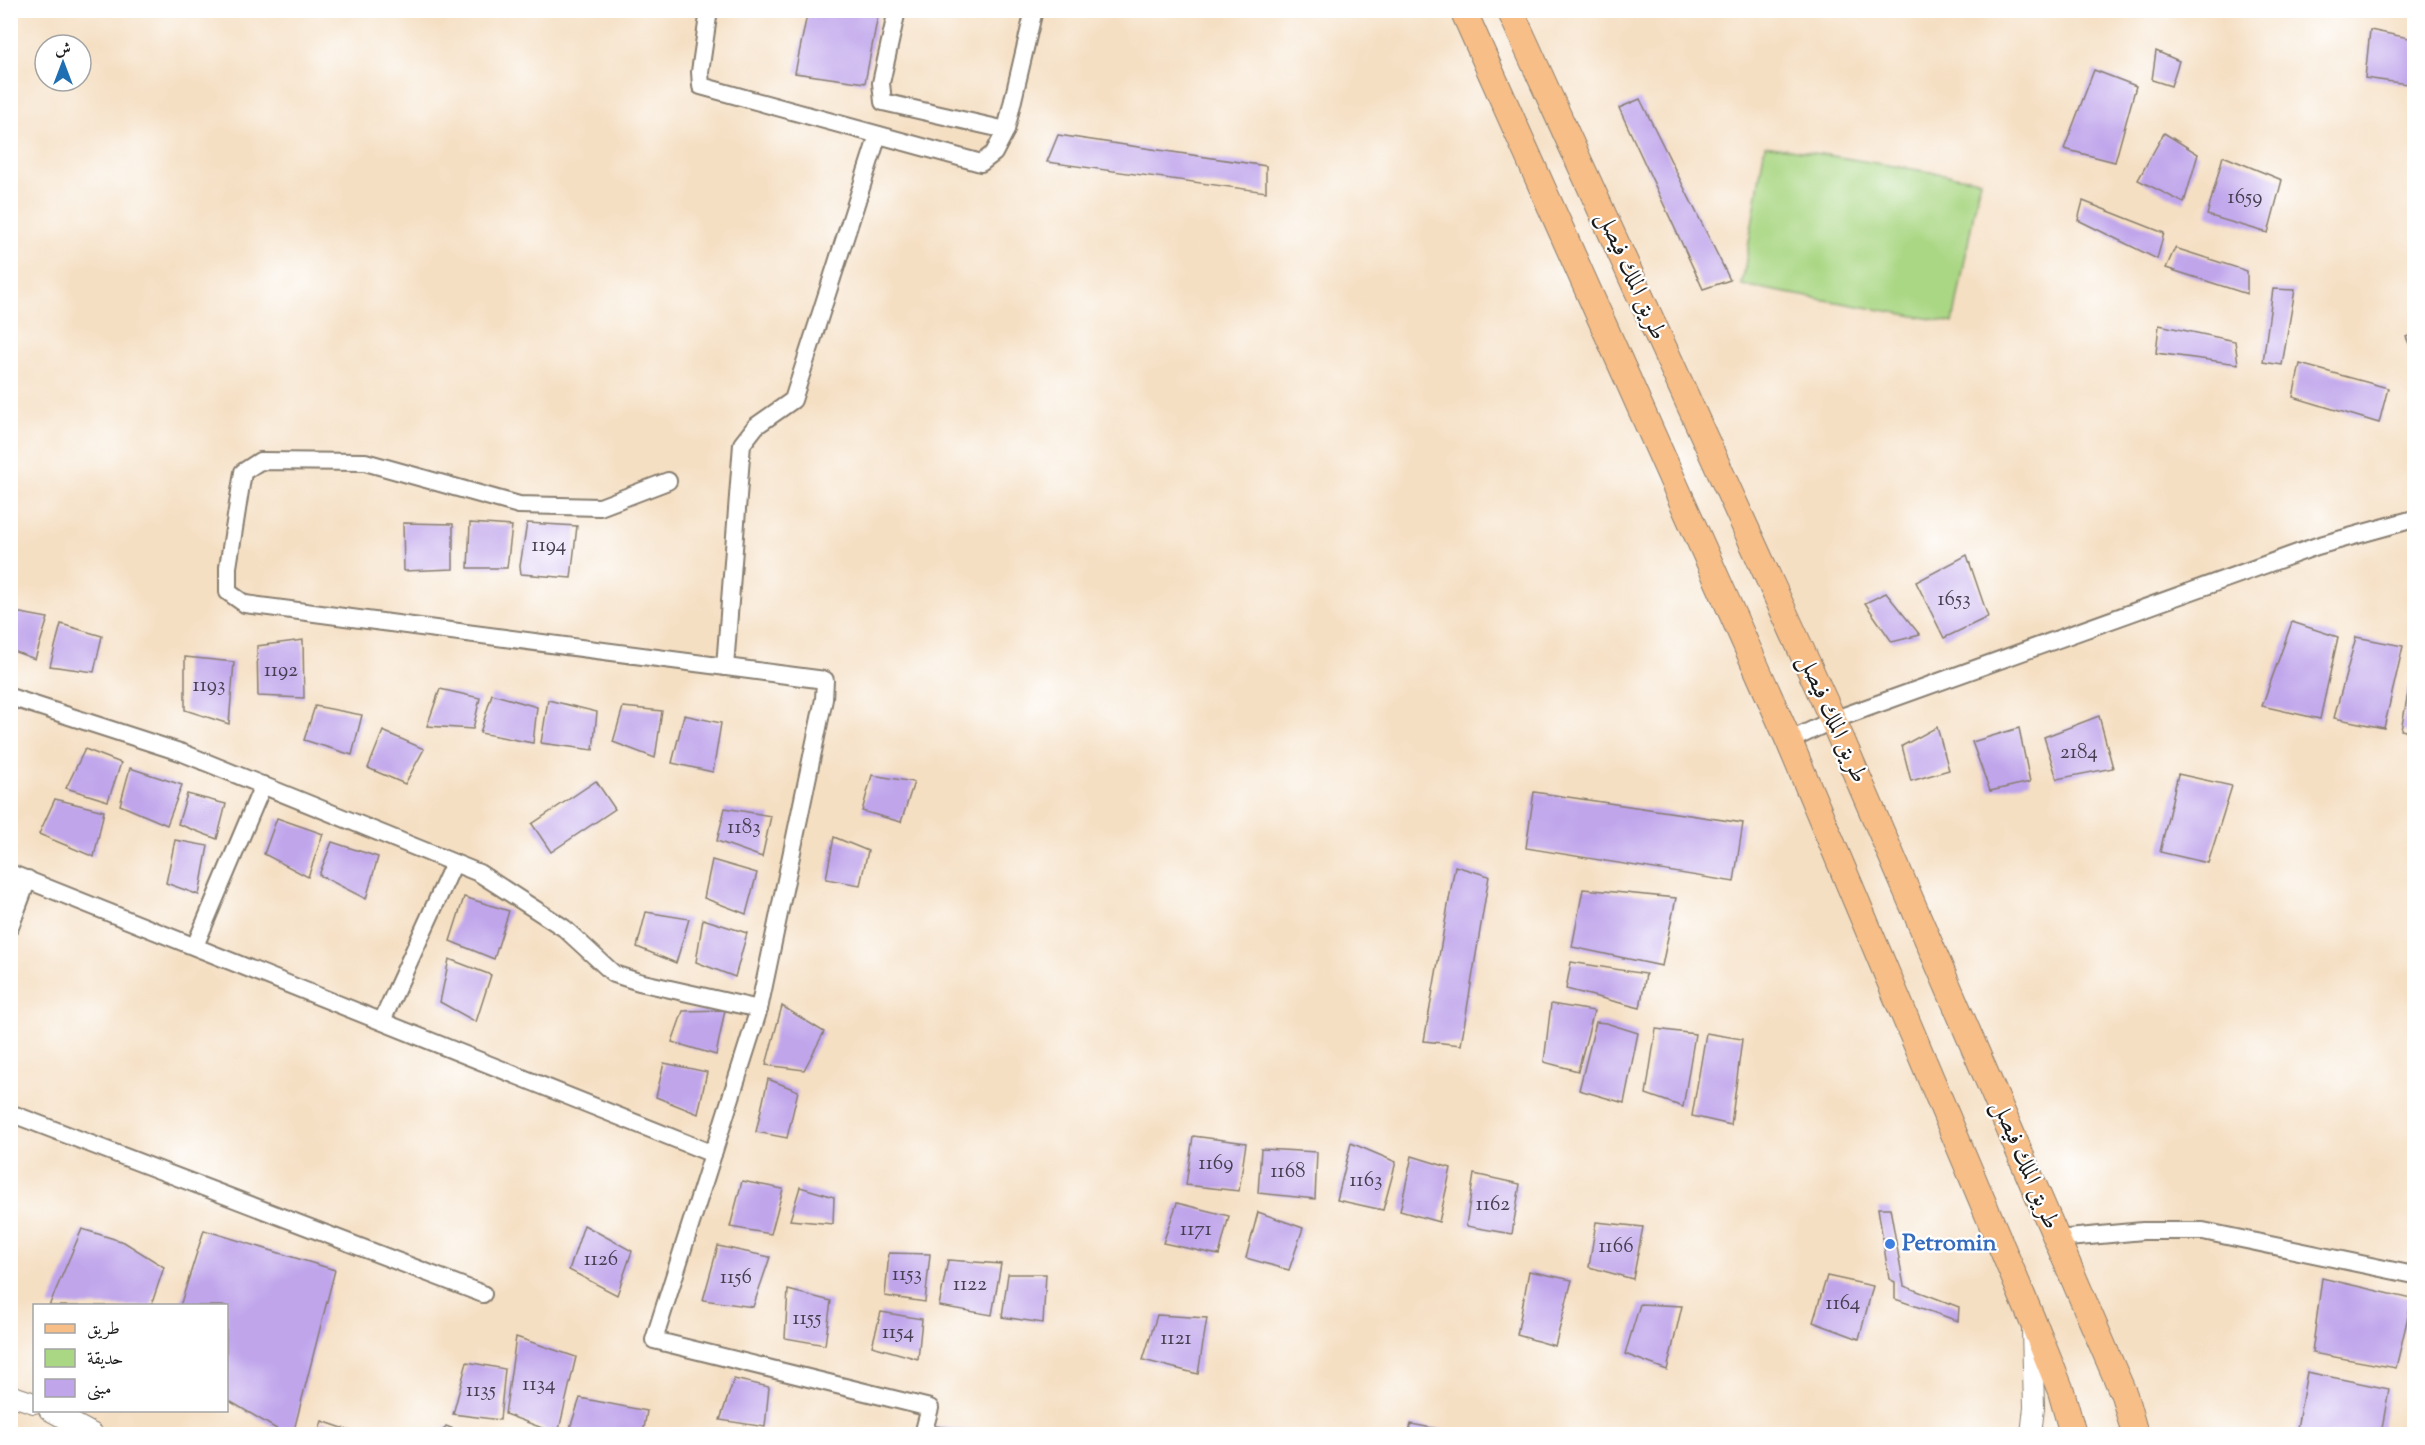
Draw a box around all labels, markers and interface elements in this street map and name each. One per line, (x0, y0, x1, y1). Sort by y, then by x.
north arrow (33, 33, 93, 93)
text: ش (55, 39, 71, 62)
house number: 1659 (2228, 183, 2262, 213)
street label: طريق الملك فيصل (1587, 206, 1675, 346)
house number: 1194 (532, 531, 566, 561)
house number: 1653 (1937, 585, 1971, 615)
street label: طريق الملك فيصل (1788, 649, 1876, 789)
house number: 1192 (264, 656, 298, 686)
house number: 1193 (193, 671, 225, 701)
house number: 2184 (2060, 738, 2098, 768)
house number: 1183 (727, 813, 761, 843)
street label: طريق الملك فيصل (1982, 1095, 2068, 1235)
house number: 1169 (1199, 1149, 1233, 1179)
house number: 1168 (1270, 1157, 1306, 1187)
house number: 1163 (1349, 1166, 1383, 1196)
house number: 1162 (1476, 1190, 1510, 1220)
house number: 1171 (1180, 1215, 1212, 1245)
place label: Petromin (1902, 1227, 1998, 1261)
house number: 1166 (1598, 1232, 1634, 1262)
marker: Petromin (1883, 1237, 1897, 1251)
house number: 1126 (584, 1245, 618, 1275)
house number: 1153 (892, 1260, 922, 1290)
house number: 1156 (720, 1263, 752, 1293)
house number: 1122 (953, 1270, 987, 1300)
house number: 1164 (1826, 1289, 1860, 1319)
legend (33, 1304, 228, 1412)
house number: 1155 (793, 1304, 821, 1334)
text: طريق (87, 1317, 120, 1343)
house number: 1154 (882, 1318, 914, 1348)
house number: 1121 (1160, 1324, 1192, 1354)
text: حديقة (87, 1347, 123, 1373)
house number: 1134 (522, 1370, 556, 1400)
house number: 1135 (466, 1376, 496, 1406)
text: مبنى (87, 1377, 112, 1403)

